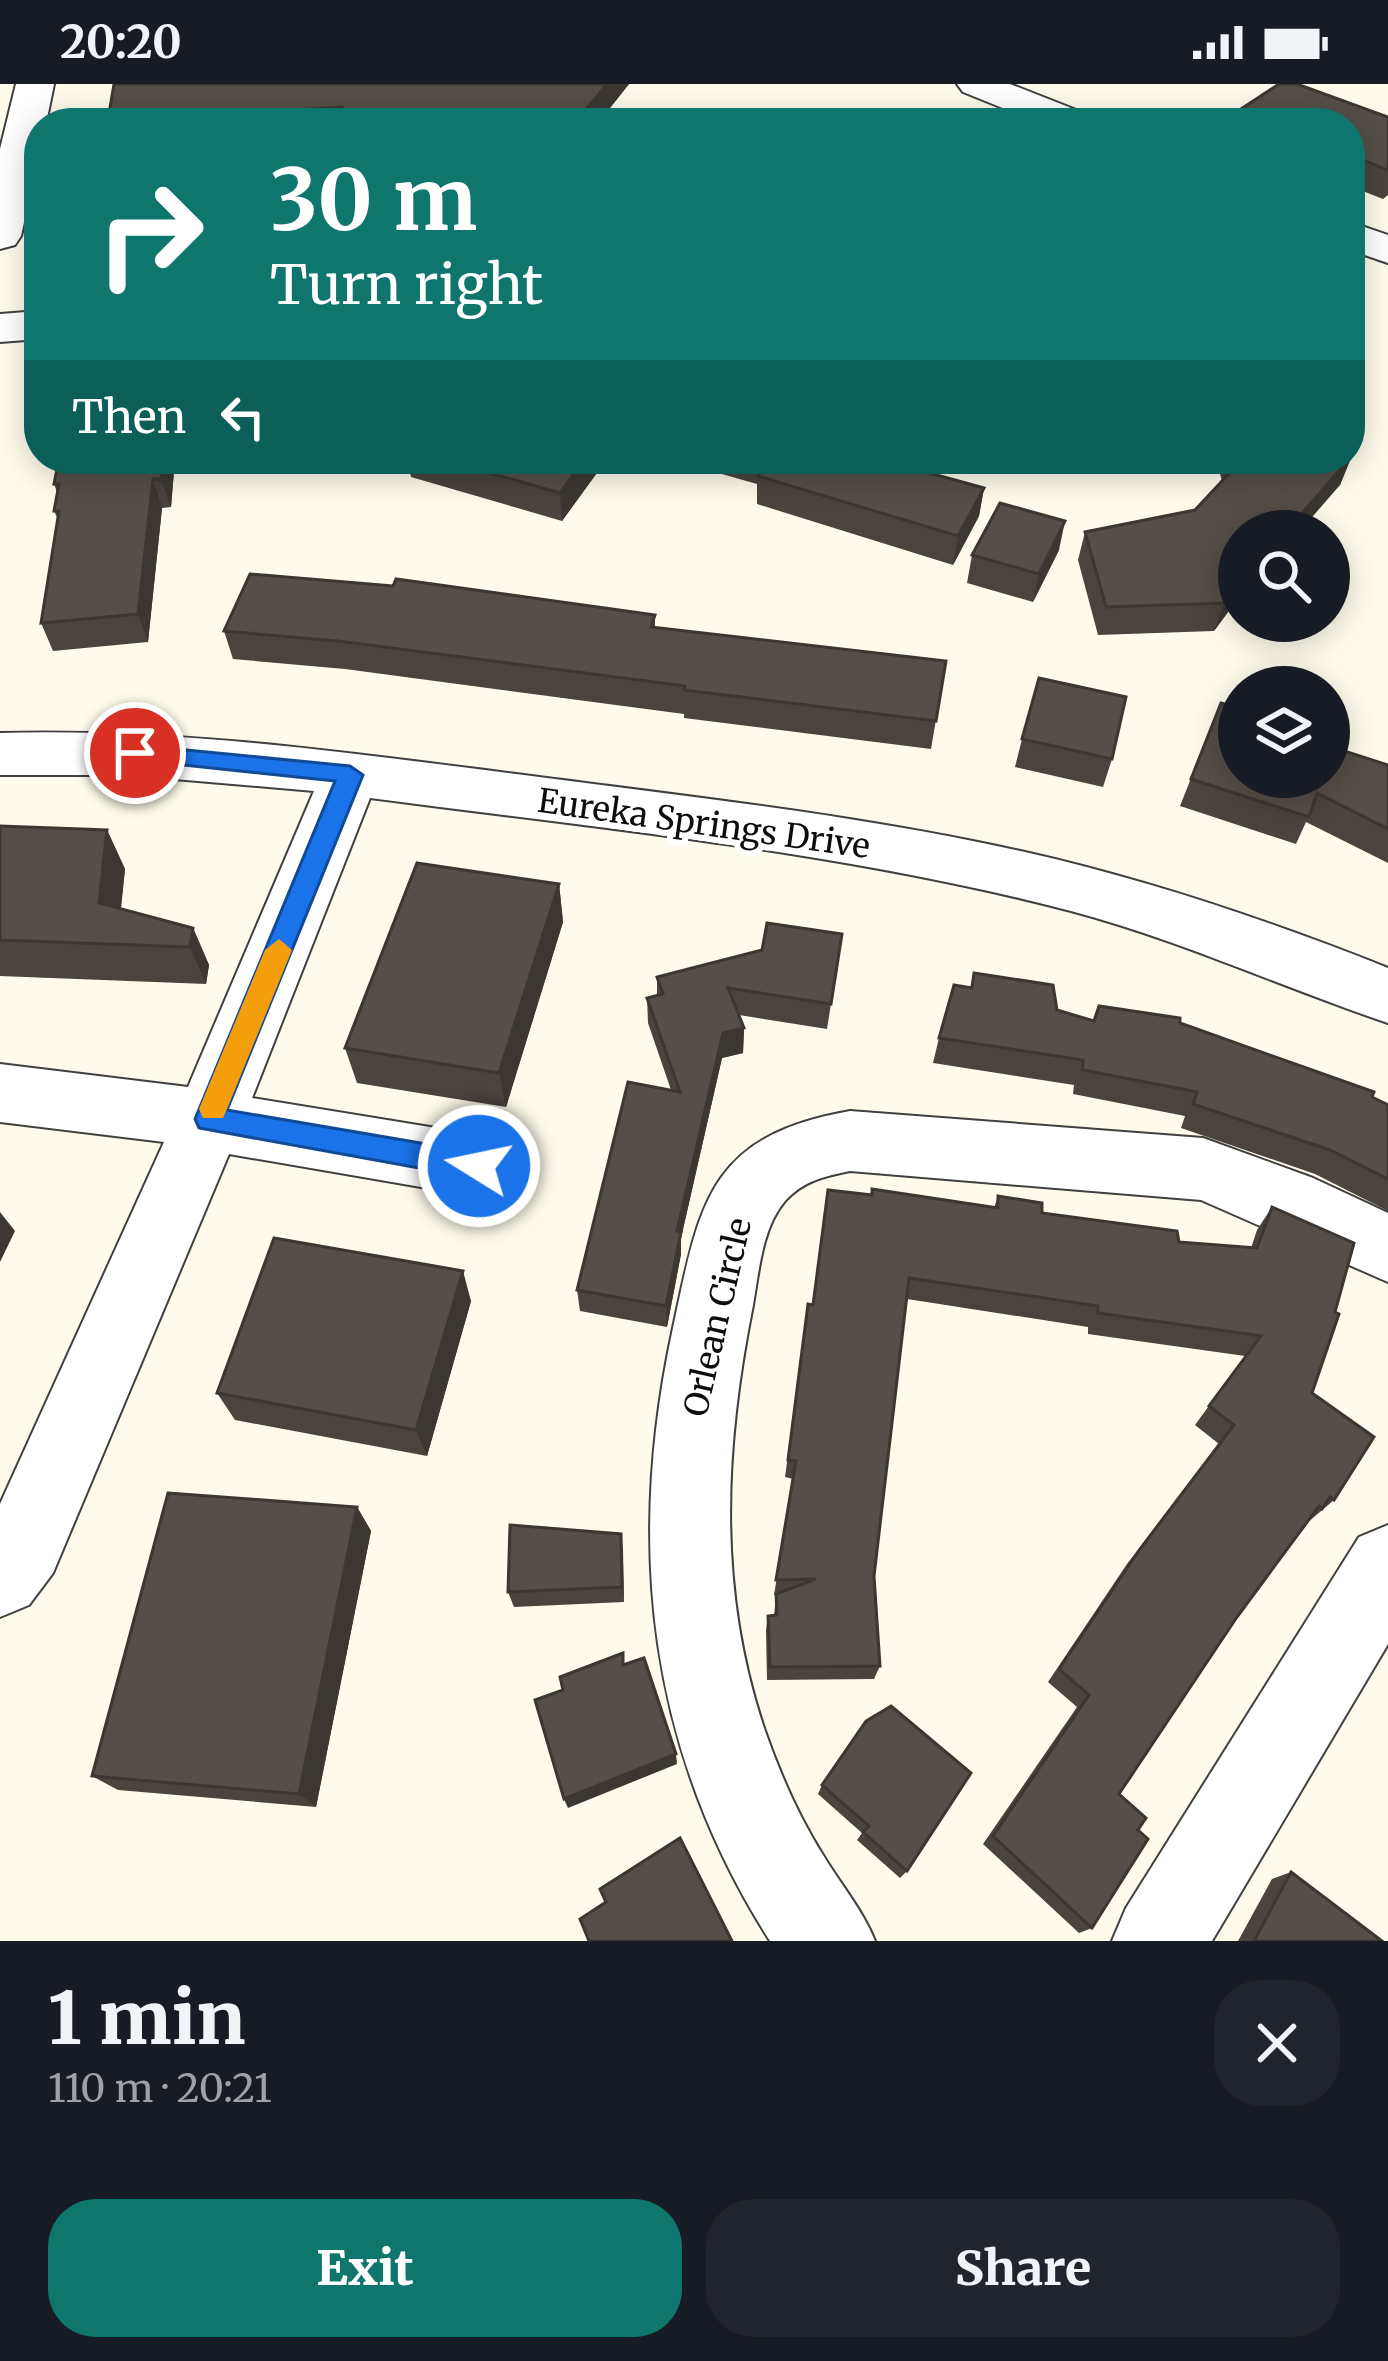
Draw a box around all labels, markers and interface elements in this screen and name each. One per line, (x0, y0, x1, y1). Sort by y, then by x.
text: 20:20 (60, 14, 182, 70)
text: 30 m (270, 147, 477, 253)
icon: right (72, 156, 228, 312)
text: Turn right (270, 251, 543, 319)
icon: left (210, 384, 276, 450)
text: Then (72, 389, 186, 445)
map controls (1218, 510, 1350, 798)
button: search (1218, 510, 1350, 642)
button: layers (1218, 666, 1350, 798)
pin (84, 702, 186, 804)
icon: arrive (102, 720, 168, 786)
street label: Eureka Springs Drive (535, 780, 873, 867)
position arrow (416, 1103, 542, 1229)
street label: Orlean Circle (675, 1214, 760, 1420)
text: 1 min (48, 1973, 245, 2064)
button: close (1214, 1980, 1340, 2106)
text: 110 m · 20:21 (48, 2064, 272, 2113)
button: Exit (48, 2199, 682, 2337)
button: Share (706, 2199, 1340, 2337)

